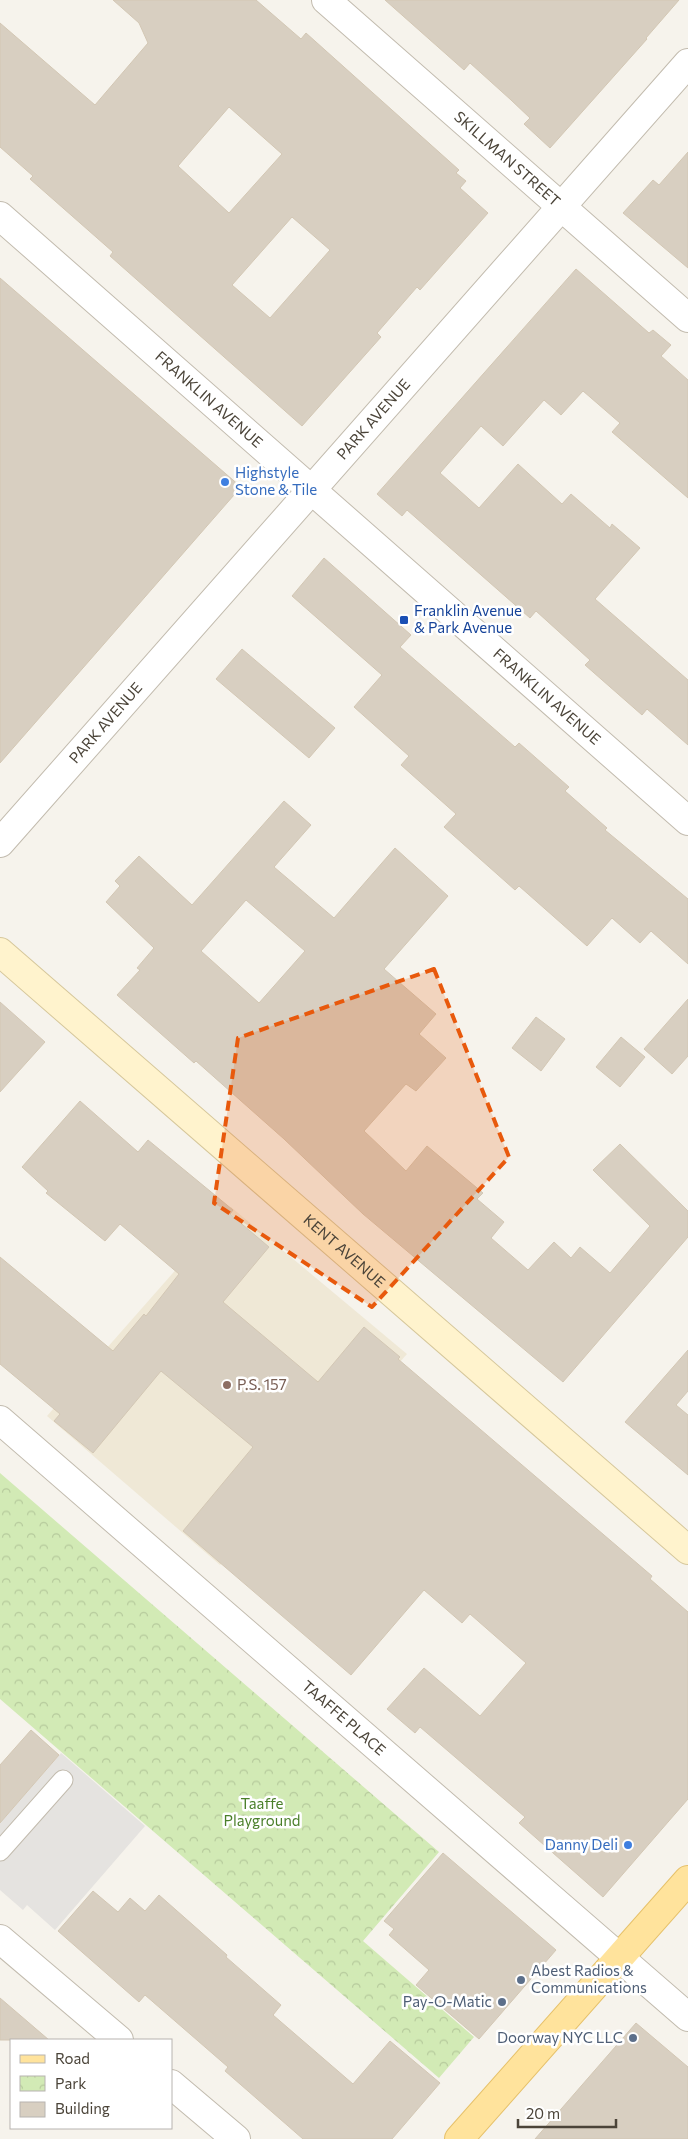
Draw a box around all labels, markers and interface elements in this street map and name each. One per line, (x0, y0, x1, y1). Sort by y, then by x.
street label: SKILLMAN STREET (451, 107, 565, 210)
street label: FRANKLIN AVENUE (152, 347, 267, 451)
street label: PARK AVENUE (333, 374, 413, 463)
place label: Highstyle Stone & Tile (235, 463, 317, 498)
marker: Highstyle Stone & Tile (219, 476, 231, 488)
place label: Franklin Avenue & Park Avenue (414, 601, 522, 636)
marker: Franklin Avenue & Park Avenue (398, 614, 410, 626)
street label: FRANKLIN AVENUE (490, 644, 605, 748)
street label: PARK AVENUE (65, 678, 146, 766)
street label: KENT AVENUE (300, 1210, 389, 1291)
place label: P.S. 157 (237, 1375, 287, 1393)
marker: P.S. 157 (221, 1379, 233, 1391)
street label: TAAFFE PLACE (299, 1676, 390, 1759)
park label: Taaffe Playground (224, 1794, 300, 1829)
place label: Danny Deli (545, 1835, 618, 1853)
marker: Danny Deli (622, 1839, 634, 1851)
place label: Abest Radios & Communications (531, 1961, 647, 1996)
marker: Abest Radios & Communications (515, 1974, 527, 1986)
place label: Pay-O-Matic (403, 1992, 492, 2010)
marker: Pay-O-Matic (496, 1996, 508, 2008)
place label: Doorway NYC LLC (497, 2028, 623, 2046)
marker: Doorway NYC LLC (627, 2032, 639, 2044)
legend (10, 2039, 172, 2129)
text: Road (55, 2049, 90, 2067)
text: Park (55, 2074, 86, 2092)
scale bar (518, 2096, 616, 2128)
text: Building (55, 2099, 110, 2117)
text: 20 m (526, 2104, 560, 2122)

